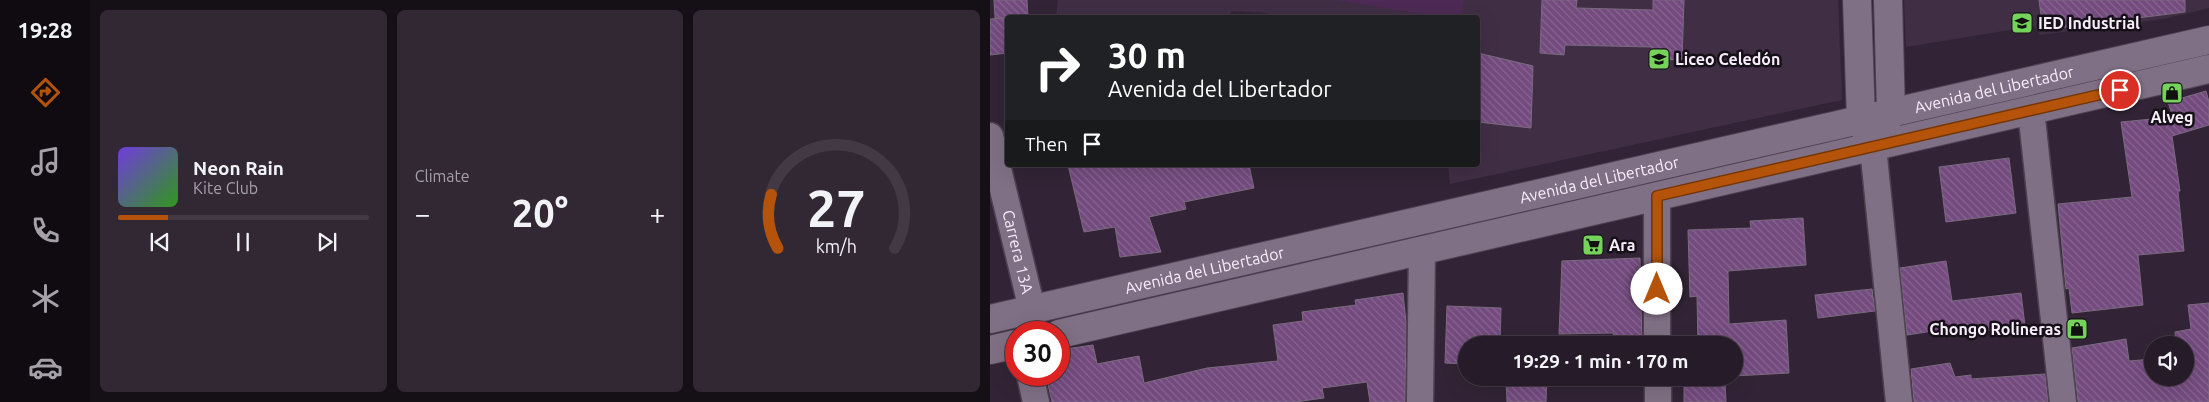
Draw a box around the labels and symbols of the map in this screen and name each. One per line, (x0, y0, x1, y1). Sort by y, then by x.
school or university icon: IED Industrial (2010, 11, 2034, 35)
place label: IED Industrial (2038, 14, 2140, 32)
school or university icon: Liceo Celedón (1647, 47, 1671, 71)
place label: Liceo Celedón (1675, 50, 1780, 68)
street label: Avenida del Libertador (1913, 62, 2075, 116)
pin (2099, 69, 2141, 111)
shop icon: Alveg (2160, 81, 2184, 105)
place label: Alveg (2151, 108, 2193, 126)
street label: Avenida del Libertador (1518, 153, 1681, 207)
street label: Carrera 13A (999, 208, 1037, 296)
supermarket icon: Ara (1581, 233, 1605, 257)
place label: Ara (1609, 236, 1635, 254)
street label: Avenida del Libertador (1123, 243, 1286, 297)
position arrow (1630, 262, 1682, 314)
shop icon: Chongo Rolineras (2065, 317, 2089, 341)
place label: Chongo Rolineras (1929, 320, 2061, 338)
speed limit sign: 30 (1005, 321, 1070, 386)

